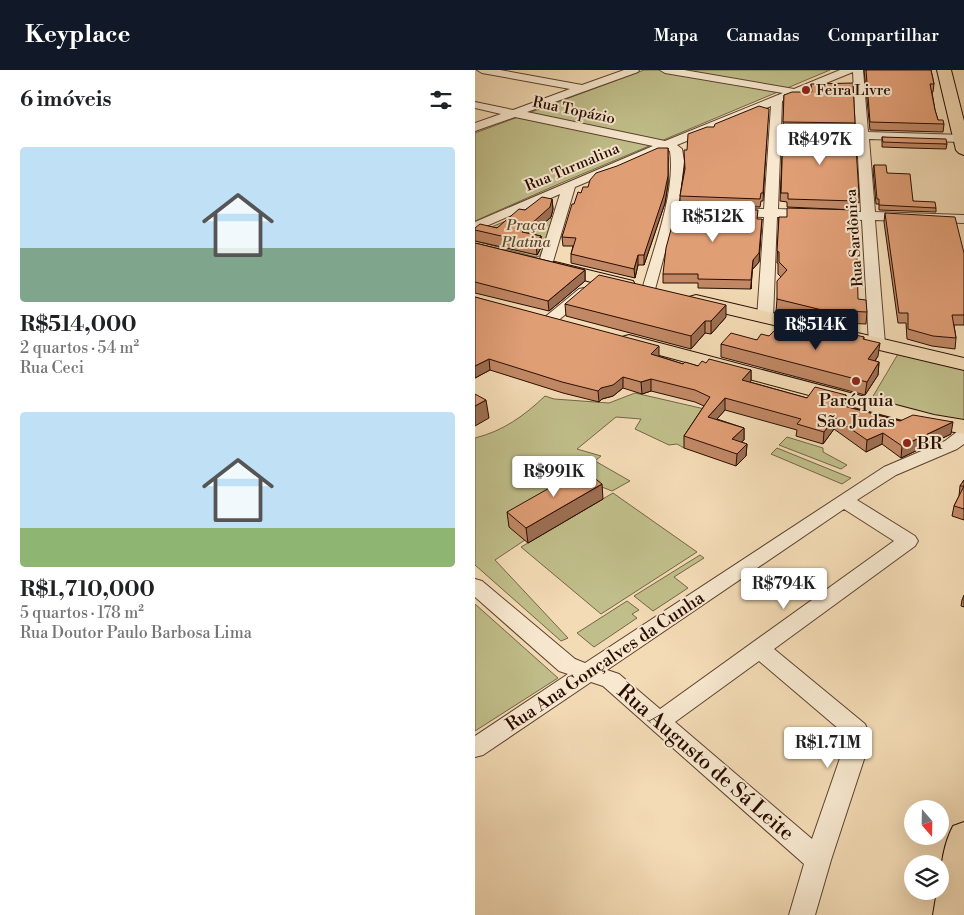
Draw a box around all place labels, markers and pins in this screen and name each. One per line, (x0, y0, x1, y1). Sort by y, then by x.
place label: Feira Livre (816, 81, 891, 100)
marker: Feira Livre (800, 84, 812, 96)
pin: R$497K (779, 124, 861, 166)
pin: R$512K (672, 200, 754, 243)
pin: R$514K (775, 308, 857, 351)
marker: Paróquia São Judas (850, 375, 862, 387)
place label: Paróquia São Judas (817, 389, 895, 433)
place label: BR (916, 432, 943, 455)
marker: BR (901, 437, 913, 449)
pin: R$991K (513, 456, 595, 498)
pin: R$794K (743, 568, 825, 610)
pin: R$1.71M (782, 726, 874, 769)

